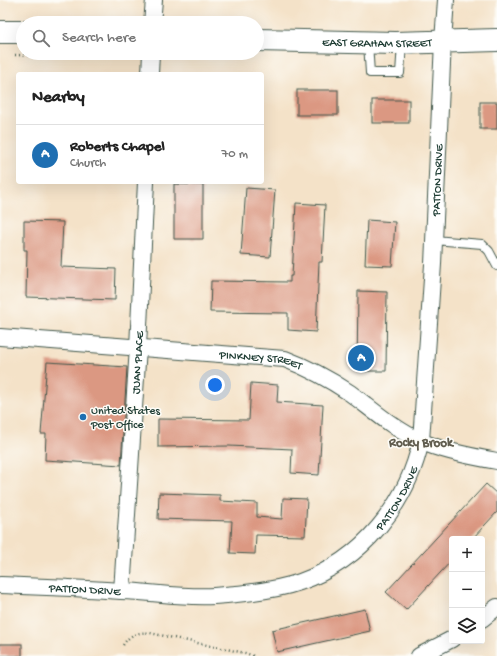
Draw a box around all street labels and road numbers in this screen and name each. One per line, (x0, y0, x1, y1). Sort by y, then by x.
street label: EAST GRAHAM STREET (322, 36, 433, 52)
street label: PATTON DRIVE (430, 143, 447, 217)
street label: JUAN PLACE (130, 330, 148, 395)
street label: PINKNEY STREET (218, 349, 305, 375)
street label: PATTON DRIVE (373, 464, 422, 535)
street label: PATTON DRIVE (48, 582, 122, 600)

